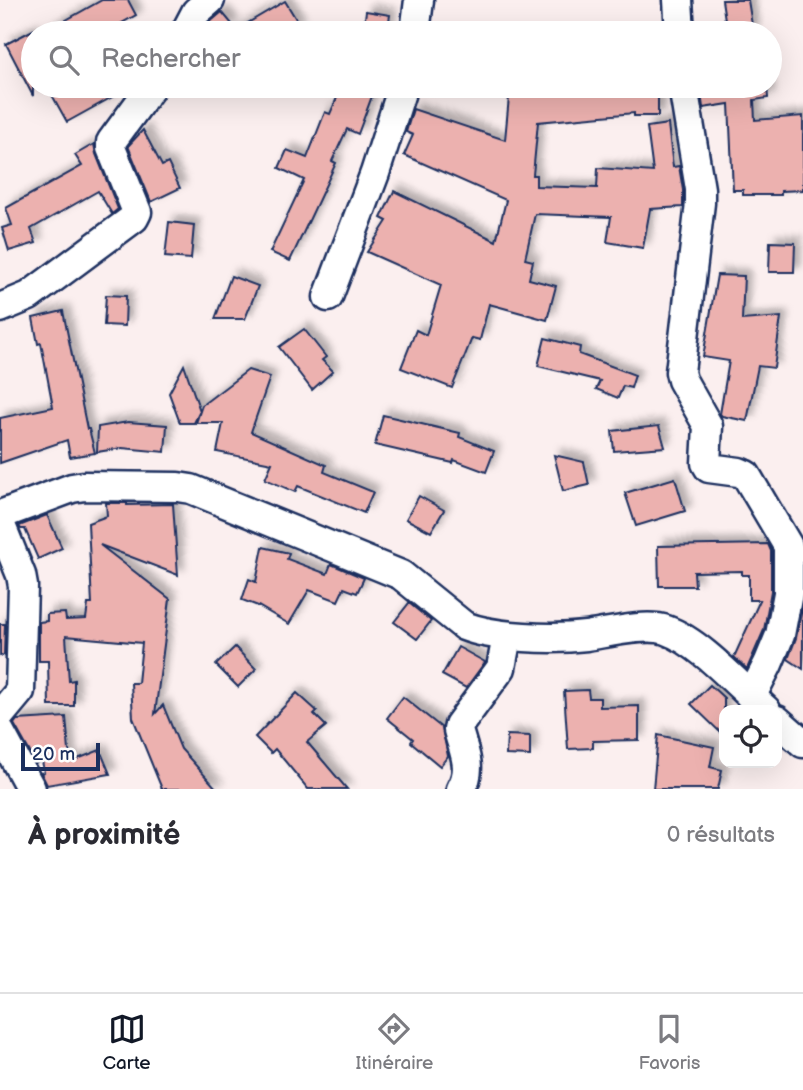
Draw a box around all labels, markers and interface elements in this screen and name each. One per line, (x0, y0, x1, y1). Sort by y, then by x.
search box (21, 21, 782, 98)
icon: search (45, 41, 83, 79)
text: Rechercher (101, 44, 240, 75)
map controls (719, 705, 782, 768)
button: locate (719, 705, 782, 768)
scale bar (21, 740, 100, 772)
text: 20 m (32, 743, 75, 766)
text: À proximité (28, 817, 180, 853)
text: 0 résultats (667, 821, 775, 849)
tab: Carte (103, 1010, 150, 1075)
tab: Itinéraire (356, 1010, 433, 1075)
tab: Favoris (638, 1010, 700, 1075)

